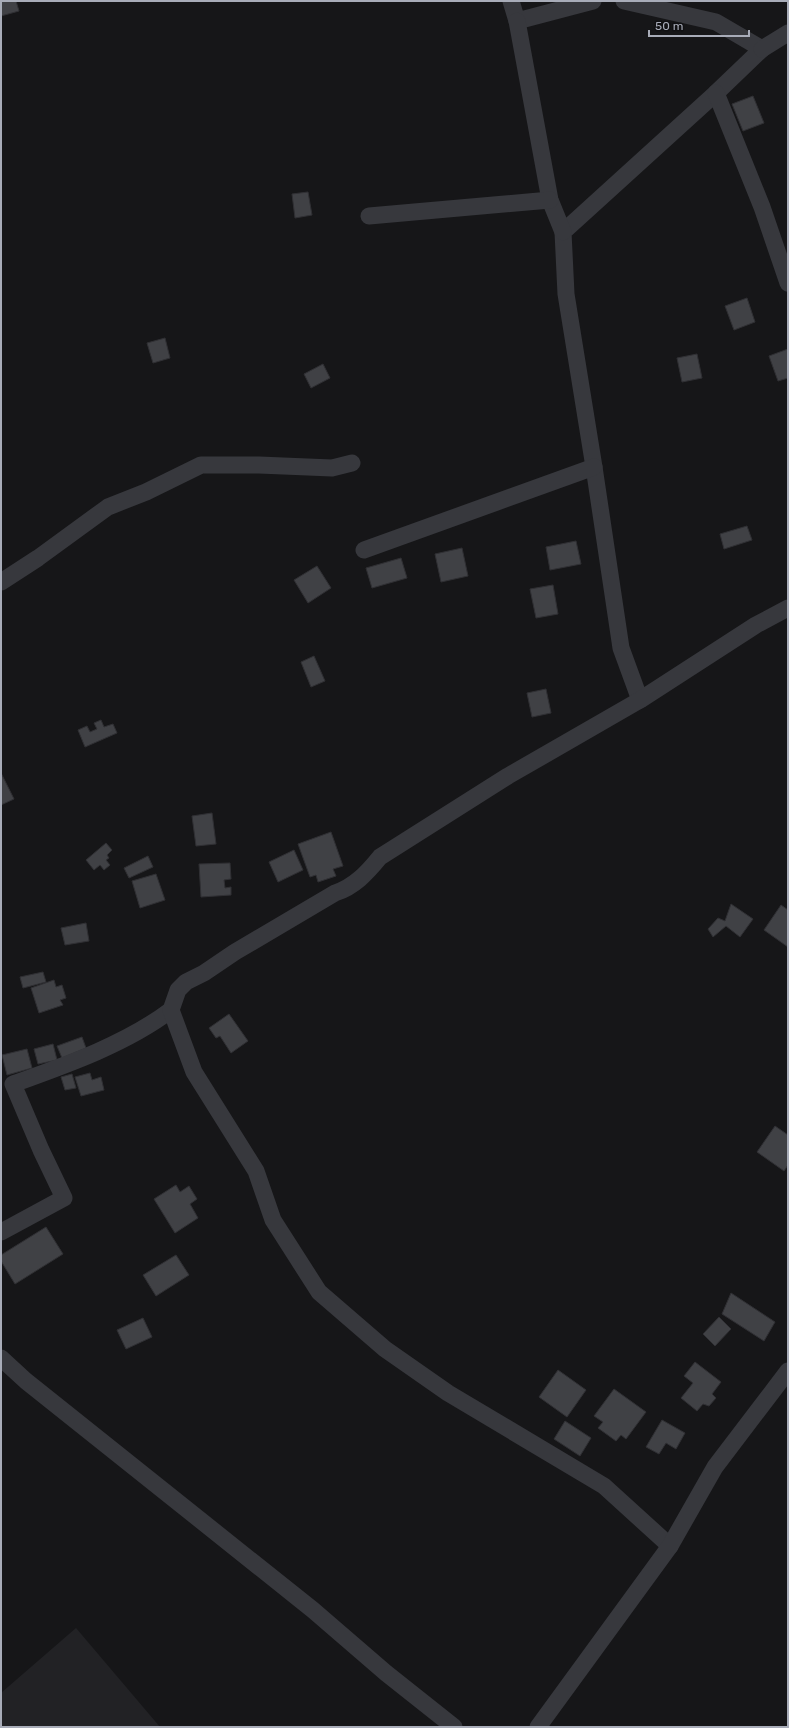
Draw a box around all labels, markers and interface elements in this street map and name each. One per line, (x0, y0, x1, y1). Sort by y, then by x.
scale bar (649, 12, 749, 38)
text: 50 m (655, 19, 683, 33)

